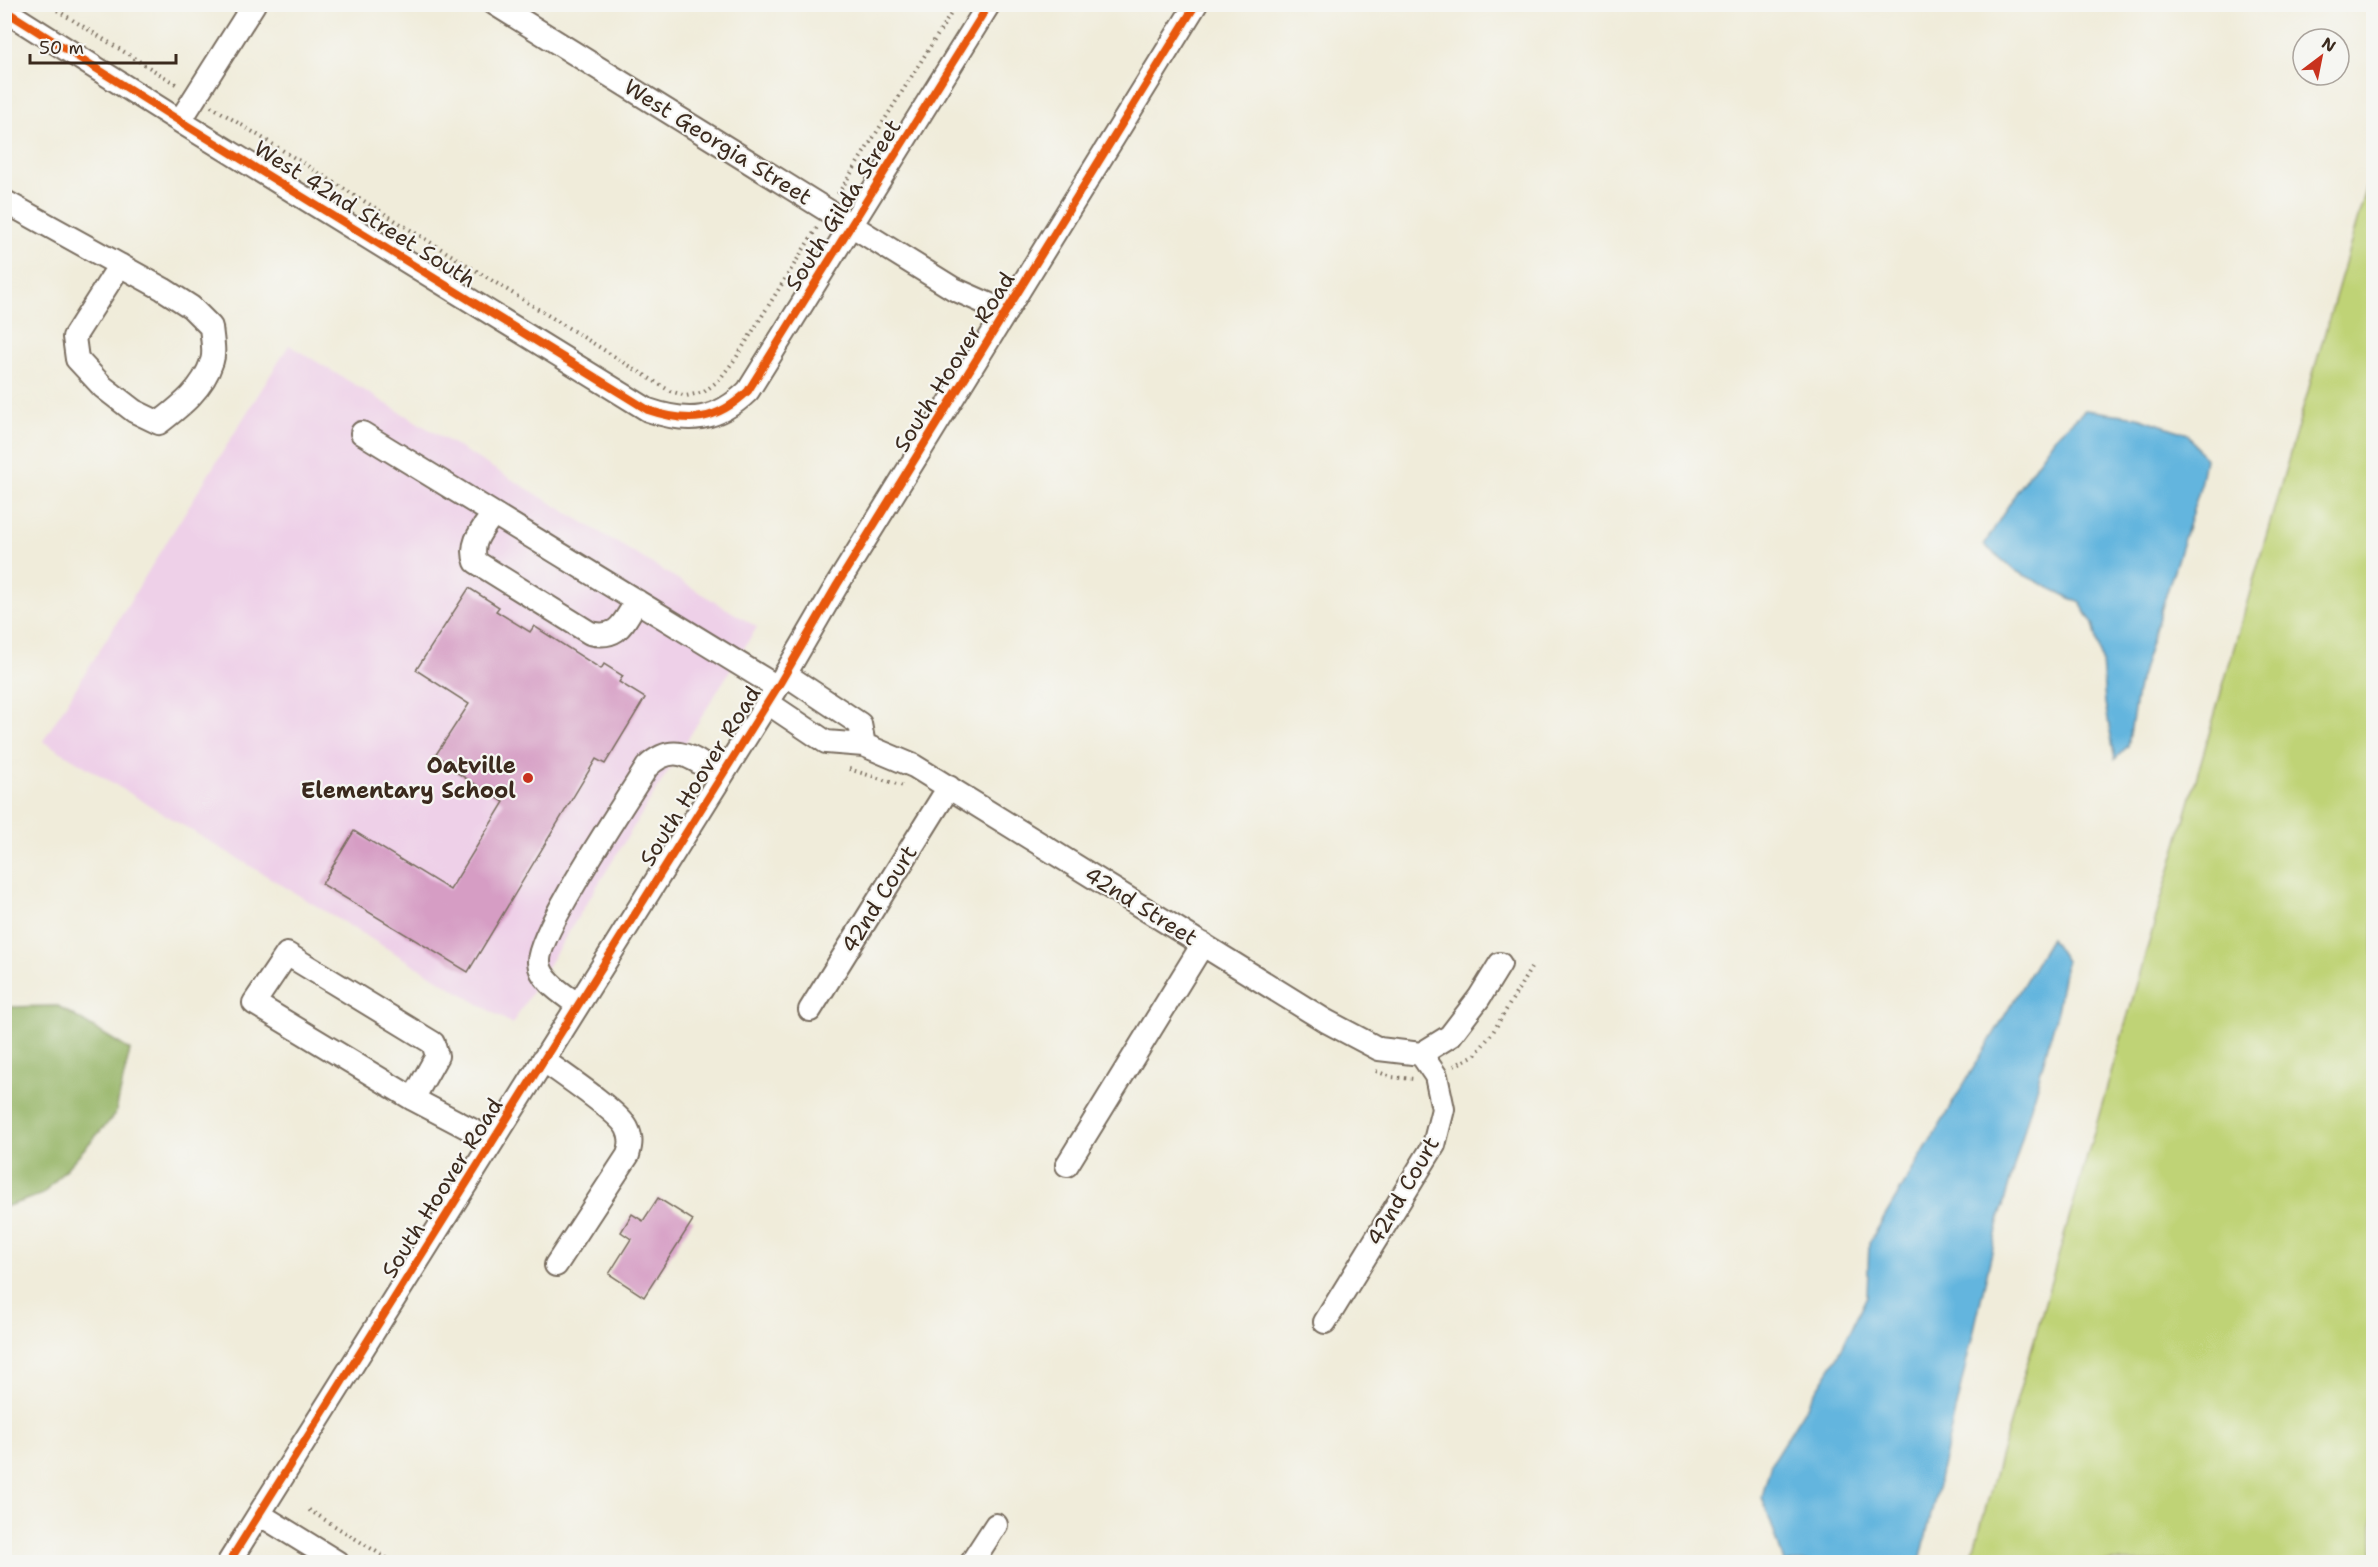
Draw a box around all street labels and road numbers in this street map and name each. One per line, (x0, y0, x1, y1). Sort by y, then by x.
street label: West Georgia Street (619, 72, 817, 212)
street label: South Gilda Street (778, 114, 908, 296)
street label: West 42nd Street South (249, 134, 481, 294)
street label: South Hoover Road (887, 266, 1021, 458)
street label: South Hoover Road (633, 680, 767, 872)
street label: 42nd Court (834, 840, 924, 958)
street label: 42nd Street (1079, 860, 1203, 952)
street label: South Hoover Road (375, 1092, 509, 1284)
street label: 42nd Court (1360, 1131, 1446, 1251)

